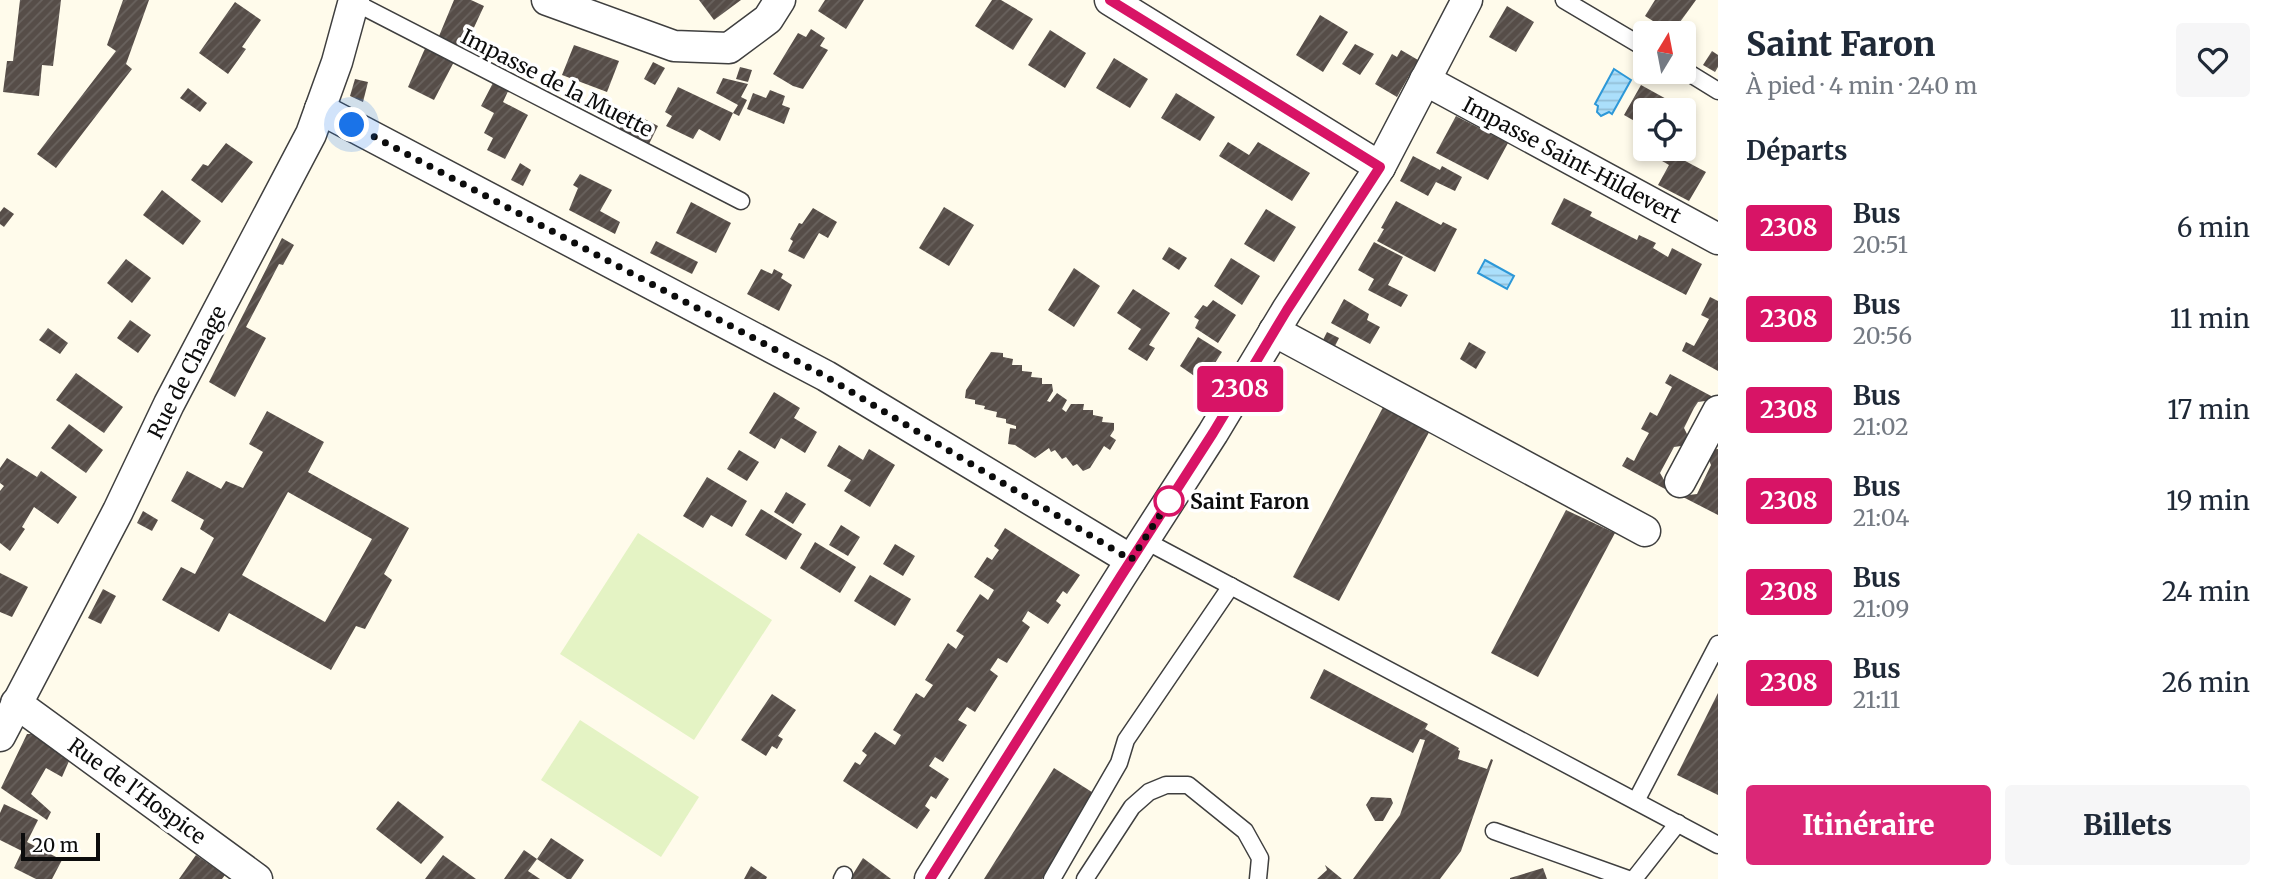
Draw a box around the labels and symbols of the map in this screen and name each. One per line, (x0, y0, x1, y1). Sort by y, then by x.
north arrow (1633, 21, 1696, 84)
street label: Impasse de la Muette (456, 23, 658, 143)
street label: Impasse Saint-Hildevert (1458, 91, 1686, 229)
your location (334, 107, 369, 142)
street label: Rue de Chaage (142, 301, 232, 443)
line badge: 2308 (1191, 366, 1289, 412)
marker: Saint Faron (1154, 486, 1184, 516)
place label: Saint Faron (1190, 488, 1309, 515)
street label: Rue de l'Hospice (63, 732, 211, 850)
scale bar (21, 830, 100, 862)

